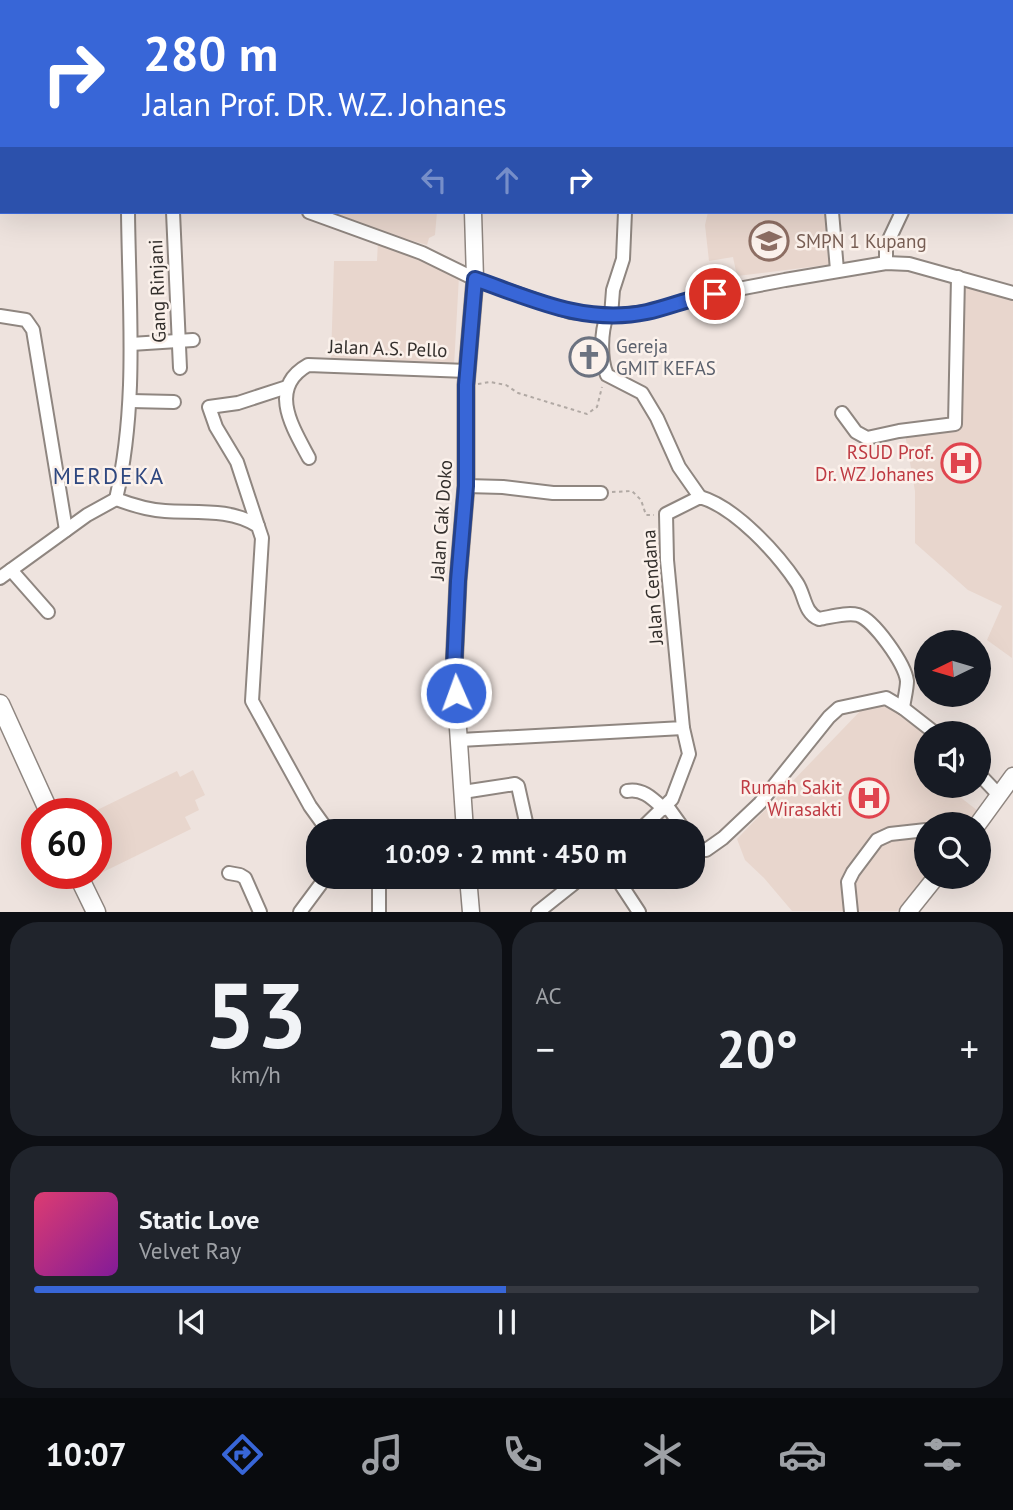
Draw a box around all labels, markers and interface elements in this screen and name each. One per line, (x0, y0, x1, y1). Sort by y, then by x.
text: 280 m (143, 21, 278, 85)
icon: right (28, 28, 119, 119)
text: Jalan Prof. DR. W.Z. Johanes (143, 83, 507, 125)
icon: left (415, 161, 453, 199)
icon: ahead (488, 161, 526, 199)
icon: right (561, 161, 599, 199)
school or university icon: SMPN 1 Kupang (748, 220, 790, 262)
place label: SMPN 1 Kupang (796, 229, 927, 253)
street label: Gang Rinjani (143, 239, 171, 343)
pin (685, 264, 745, 324)
icon: arrive (696, 275, 734, 313)
street label: Jalan A.S. Pello (327, 334, 448, 362)
place label: Gereja GMIT KEFAS (616, 334, 716, 380)
church icon: Gereja GMIT KEFAS (568, 336, 610, 378)
place label: RSUD Prof. Dr. WZ Johanes (815, 440, 934, 486)
hospital icon: RSUD Prof. Dr. WZ Johanes (940, 442, 982, 484)
street label: Jalan Cak Doko (425, 459, 457, 582)
district label: MERDEKA (53, 461, 165, 490)
street label: Jalan Cendana (636, 529, 668, 646)
north arrow (914, 630, 990, 707)
map controls (914, 630, 991, 889)
position arrow (419, 656, 493, 730)
button: sound (914, 721, 991, 798)
place label: Rumah Sakit Wirasakti (740, 775, 843, 821)
hospital icon: Rumah Sakit Wirasakti (848, 777, 890, 819)
speed limit sign: 60 (21, 798, 112, 889)
button: search (914, 812, 991, 889)
text: 10:09 · 2 mnt · 450 m (384, 837, 627, 870)
text: 53 (204, 955, 307, 1073)
text: AC (536, 981, 562, 1010)
text: 20° (716, 1015, 798, 1082)
text: − (536, 1024, 555, 1073)
text: + (960, 1024, 979, 1073)
text: km/h (231, 1060, 281, 1089)
text: Static Love (139, 1203, 260, 1236)
text: Velvet Ray (139, 1236, 241, 1265)
icon: previous (173, 1303, 211, 1341)
icon: pause (488, 1303, 526, 1341)
icon: next (803, 1303, 841, 1341)
icon: directions (218, 1430, 267, 1479)
icon: music (358, 1430, 407, 1479)
icon: phone (498, 1430, 547, 1479)
icon: climate (638, 1430, 687, 1479)
icon: car (778, 1430, 827, 1479)
icon: filters (918, 1430, 967, 1479)
text: 10:07 (46, 1433, 127, 1475)

